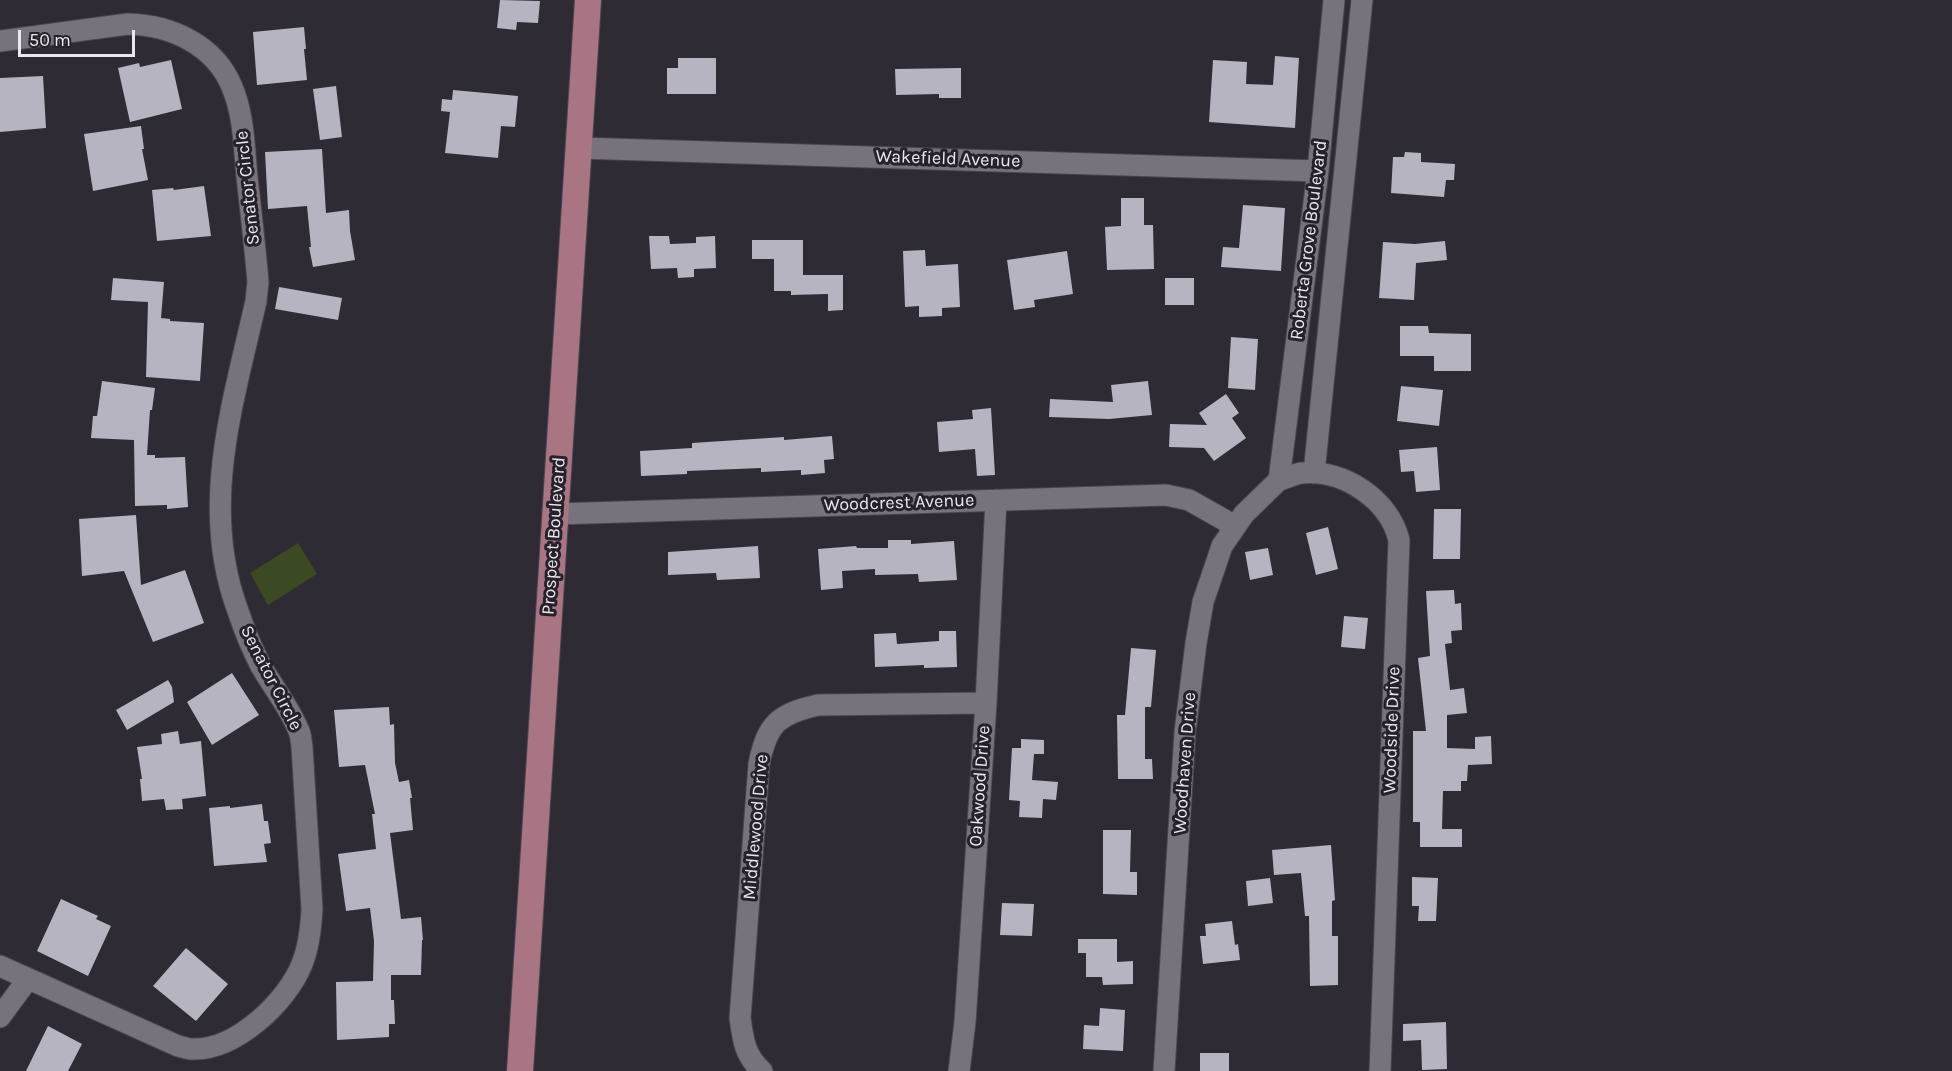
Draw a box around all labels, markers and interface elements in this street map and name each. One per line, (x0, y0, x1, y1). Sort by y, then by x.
scale bar (21, 18, 138, 56)
text: 50 m (29, 29, 71, 51)
street label: Senator Circle (231, 130, 265, 246)
street label: Roberta Grove Boulevard (1286, 139, 1332, 341)
street label: Wakefield Avenue (875, 146, 1021, 172)
street label: Prospect Boulevard (538, 456, 570, 616)
street label: Woodcrest Avenue (823, 490, 975, 516)
street label: Senator Circle (235, 622, 307, 734)
street label: Woodside Drive (1379, 666, 1405, 794)
street label: Woodhaven Drive (1169, 691, 1201, 835)
street label: Oakwood Drive (965, 725, 995, 847)
street label: Middlewood Drive (739, 753, 773, 901)

